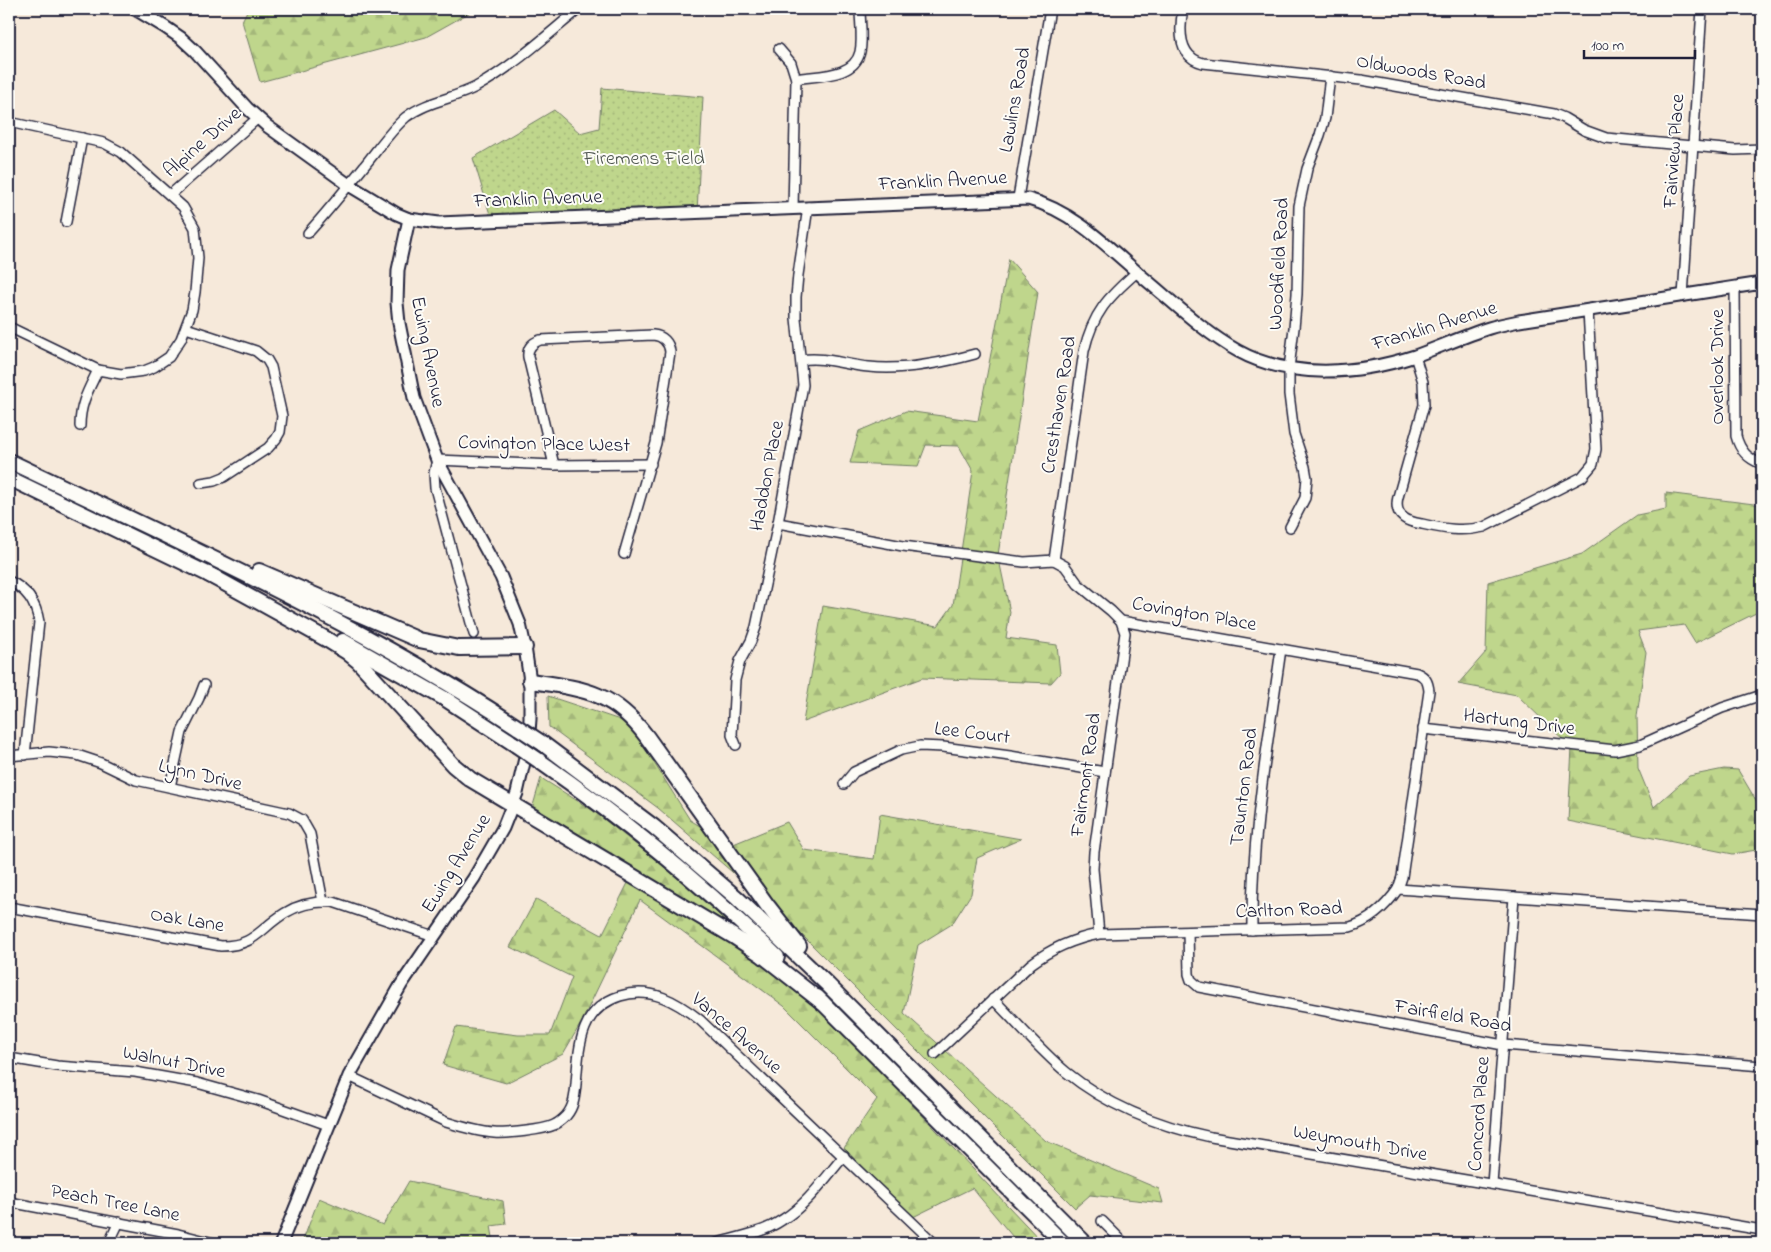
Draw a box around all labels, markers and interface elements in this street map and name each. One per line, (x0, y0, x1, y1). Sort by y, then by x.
scale bar (1584, 28, 1695, 60)
text: 100 m (1591, 35, 1624, 57)
street label: Lawlins Road (992, 45, 1040, 155)
street label: Oldwoods Road (1354, 47, 1488, 99)
street label: Fairview Place (1656, 93, 1693, 210)
street label: Alpine Drive (157, 101, 249, 185)
park label: Firemens Field (582, 145, 705, 174)
street label: Franklin Avenue (877, 164, 1008, 200)
street label: Franklin Avenue (472, 183, 603, 217)
street label: Woodfield Road (1262, 197, 1298, 331)
street label: Ewing Avenue (401, 294, 452, 410)
street label: Franklin Avenue (1368, 294, 1501, 360)
street label: Overlook Drive (1704, 309, 1733, 425)
street label: Cresthaven Road (1035, 334, 1085, 476)
street label: Haddon Place (743, 418, 793, 534)
street label: Covington Place West (458, 429, 631, 462)
street label: Covington Place (1129, 590, 1259, 641)
street label: Hartung Drive (1461, 702, 1577, 745)
street label: Fairmont Road (1064, 711, 1110, 840)
street label: Lee Court (933, 715, 1012, 753)
street label: Taunton Road (1223, 726, 1267, 848)
street label: Lynn Drive (155, 752, 245, 800)
street label: Ewing Avenue (415, 809, 500, 920)
street label: Carlton Road (1235, 895, 1343, 927)
street label: Oak Lane (148, 901, 226, 941)
street label: Vance Avenue (683, 985, 788, 1082)
street label: Fairfield Road (1391, 992, 1514, 1042)
street label: Walnut Drive (120, 1039, 228, 1087)
street label: Concord Place (1462, 1055, 1498, 1173)
street label: Weymouth Drive (1291, 1118, 1429, 1170)
street label: Peach Tree Lane (48, 1177, 182, 1231)

